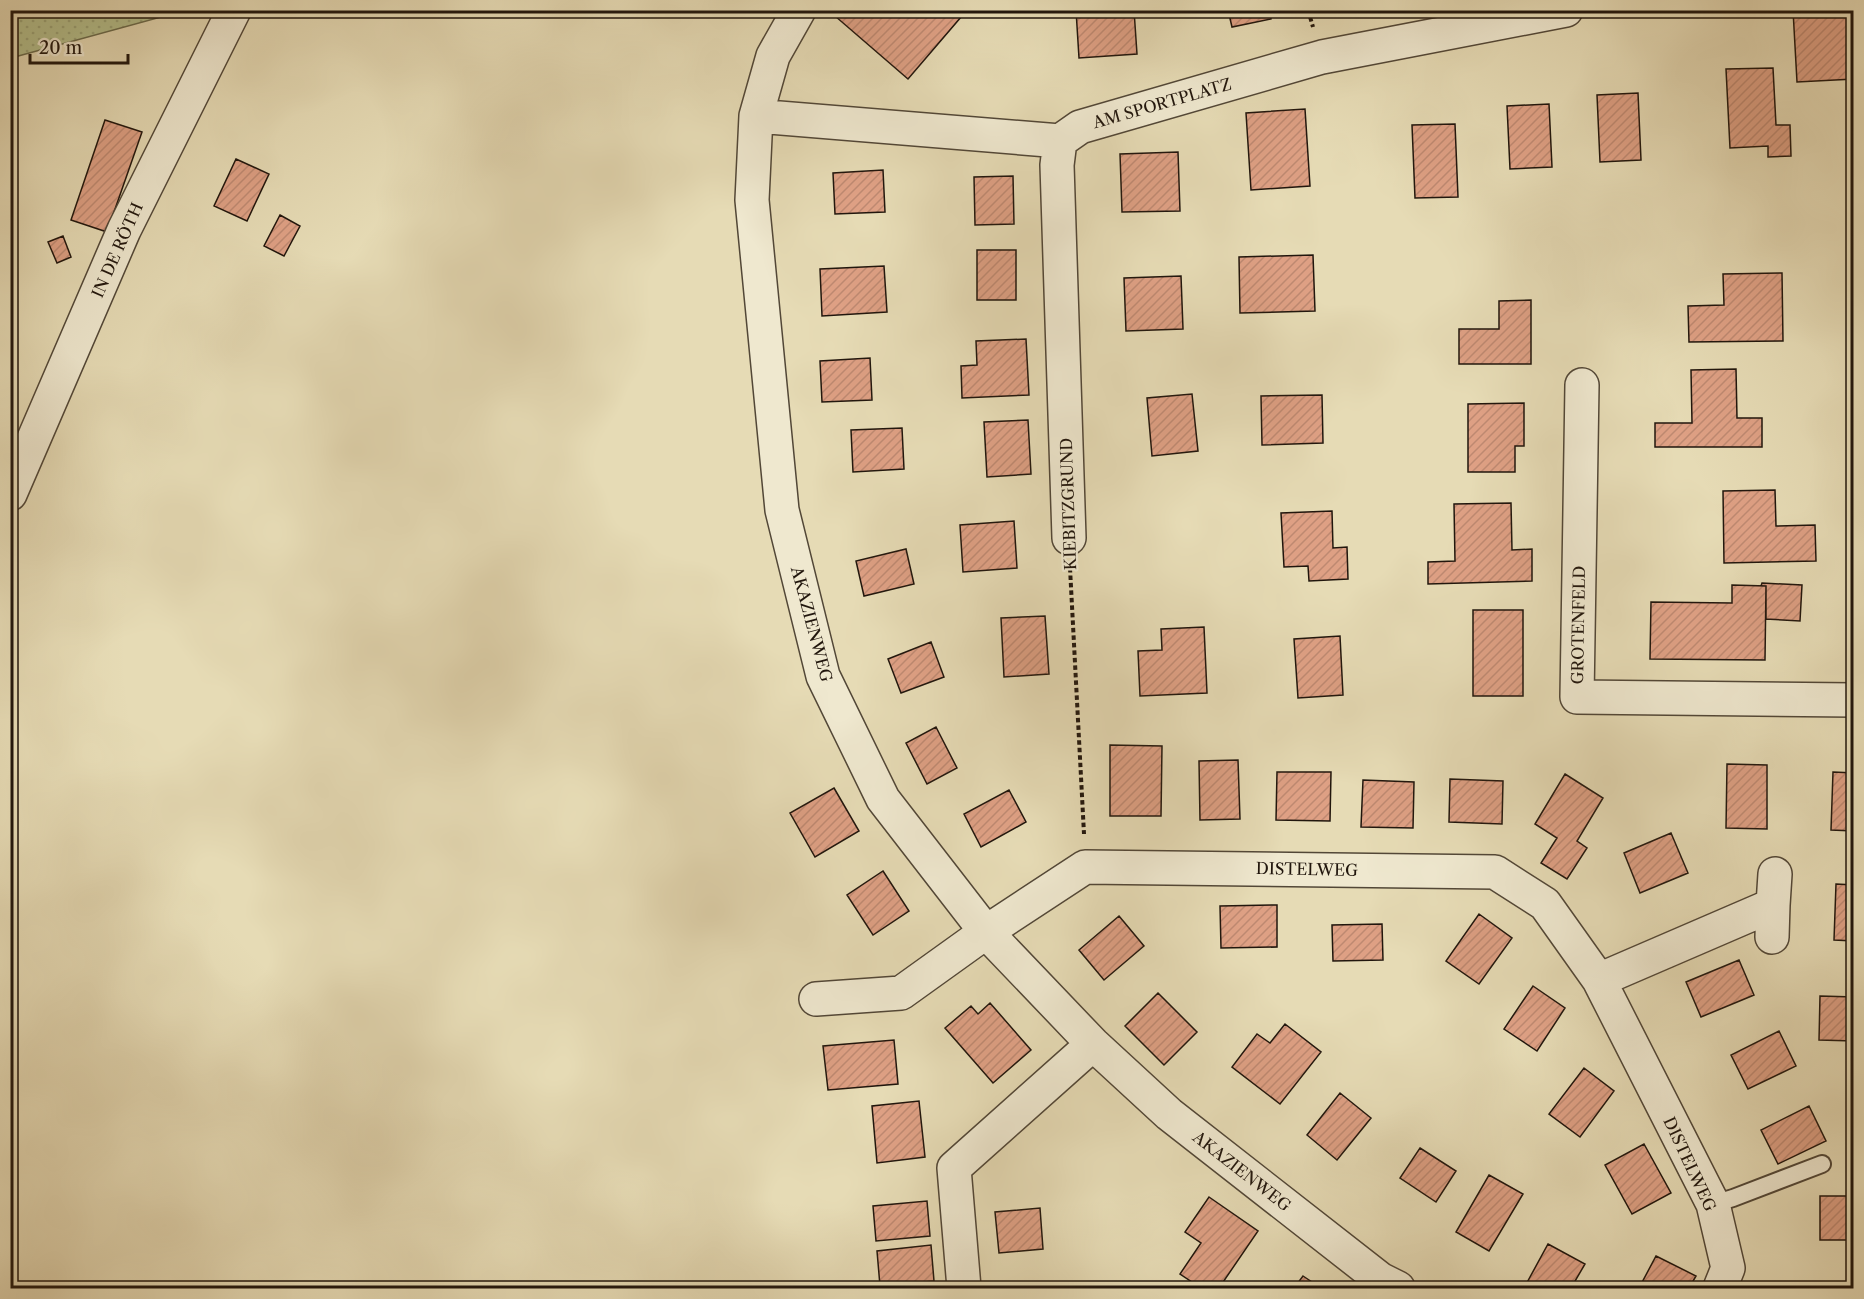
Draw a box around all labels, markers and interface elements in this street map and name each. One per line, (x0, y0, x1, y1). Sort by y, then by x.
scale bar (30, 27, 128, 65)
text: 20 m (39, 37, 83, 59)
street label: AM SPORTPLATZ (1089, 74, 1234, 133)
street label: IN DE RÖTH (87, 199, 147, 301)
street label: KIEBITZGRUND (1056, 437, 1080, 570)
street label: AKAZIENWEG (787, 563, 837, 684)
street label: GROTENFELD (1567, 565, 1589, 685)
street label: DISTELWEG (1256, 858, 1358, 880)
street label: DISTELWEG (1659, 1114, 1721, 1215)
street label: AKAZIENWEG (1188, 1126, 1295, 1215)

